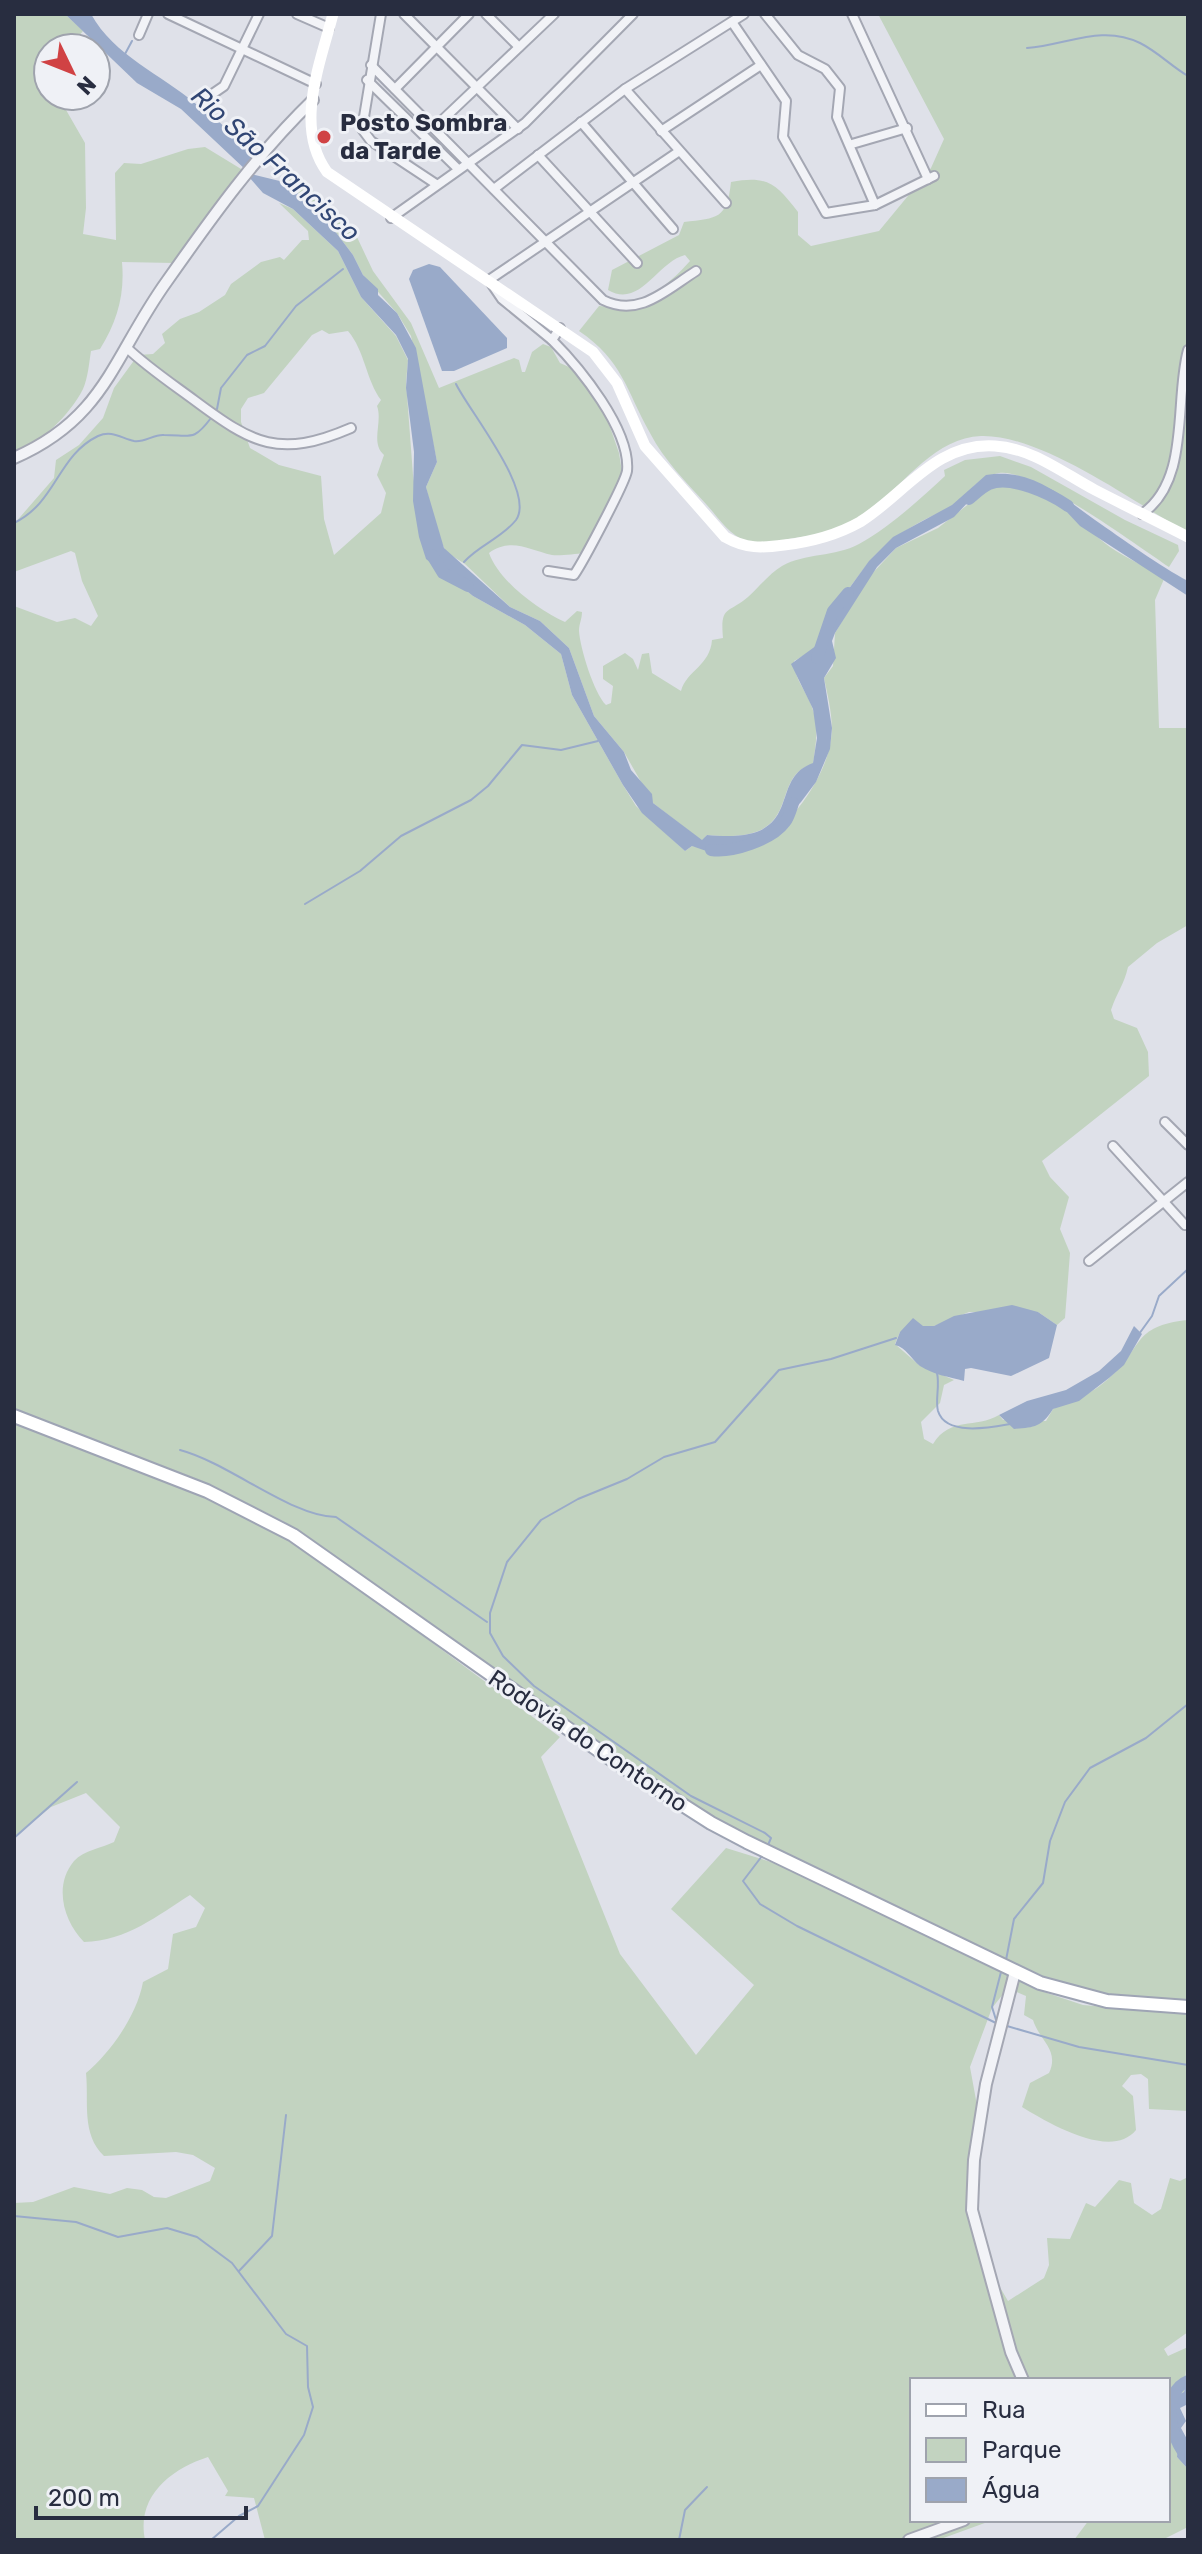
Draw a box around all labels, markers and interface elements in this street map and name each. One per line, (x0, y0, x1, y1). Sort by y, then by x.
north arrow (32, 32, 112, 112)
text: N (71, 70, 102, 100)
water label: Rio São Francisco (185, 80, 366, 248)
place label: Posto Sombra da Tarde (340, 109, 507, 165)
marker: Posto Sombra da Tarde (315, 128, 333, 146)
street label: Rodovia do Contorno (483, 1664, 693, 1818)
legend (910, 2378, 1170, 2522)
text: Rua (982, 2396, 1025, 2424)
text: Parque (982, 2436, 1061, 2464)
scale bar (36, 2470, 246, 2520)
text: Água (982, 2476, 1040, 2504)
text: 200 m (48, 2484, 120, 2512)

